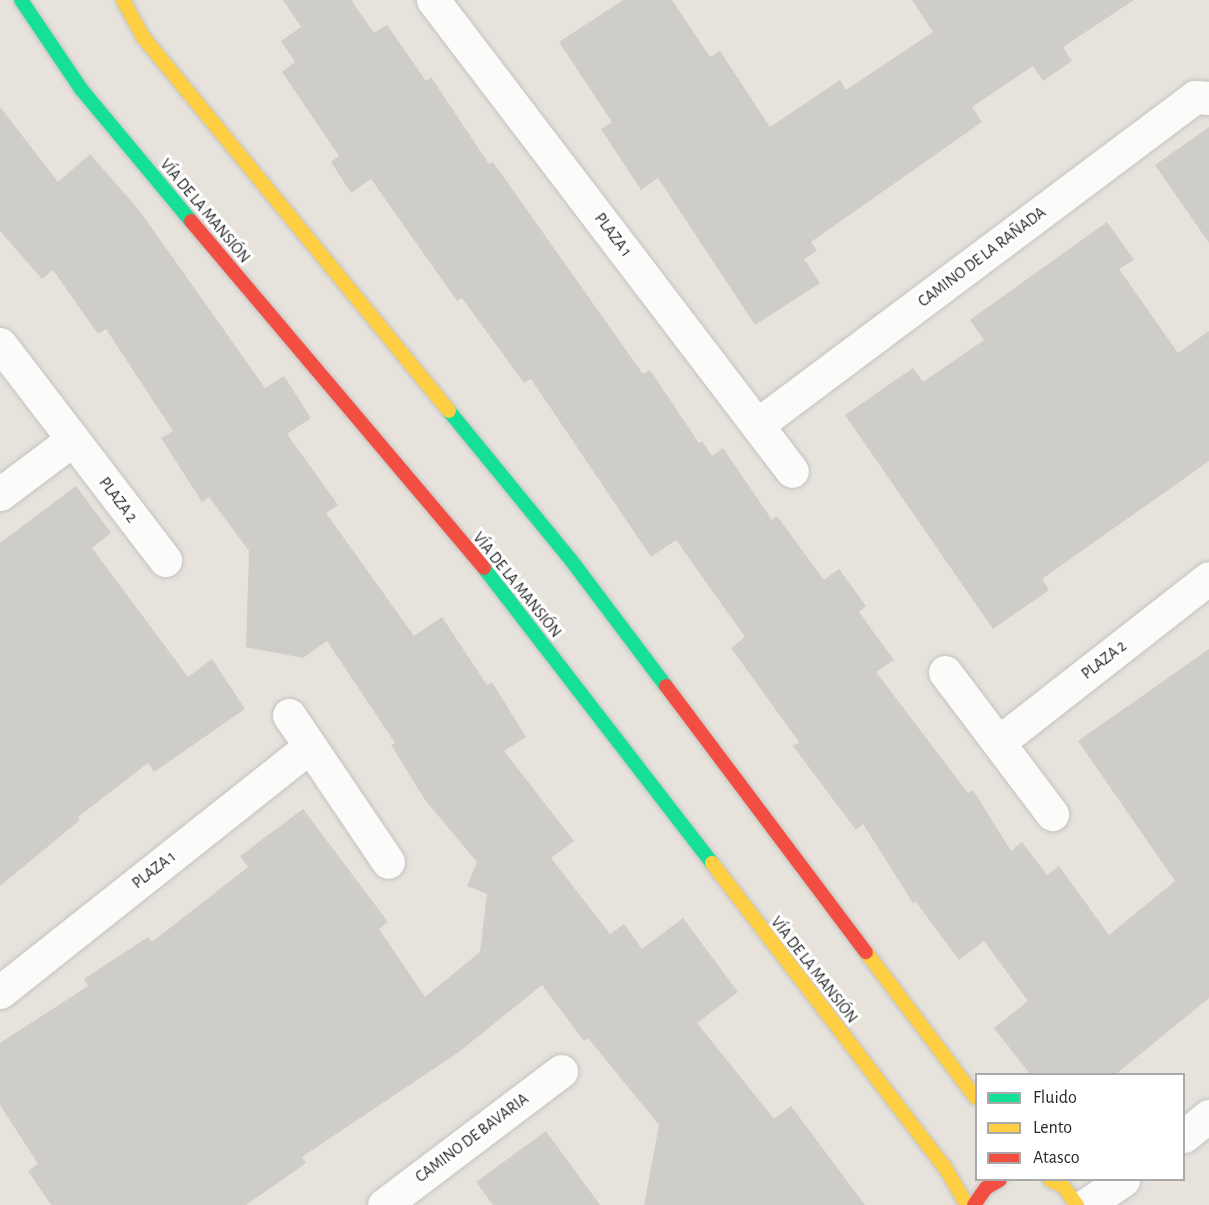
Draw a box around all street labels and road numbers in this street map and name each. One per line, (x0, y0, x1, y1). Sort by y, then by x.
street label: VÍA DE LA MANSIÓN (156, 155, 254, 267)
street label: CAMINO DE LA RAÑADA (914, 203, 1050, 311)
street label: PLAZA 1 (590, 209, 636, 261)
street label: PLAZA 2 (95, 474, 141, 526)
street label: VÍA DE LA MANSIÓN (469, 528, 565, 642)
street label: PLAZA 2 (1078, 636, 1130, 684)
street label: PLAZA 1 (128, 847, 180, 893)
street label: VÍA DE LA MANSIÓN (766, 913, 862, 1027)
street label: CAMINO DE BAVARIA (412, 1089, 532, 1187)

